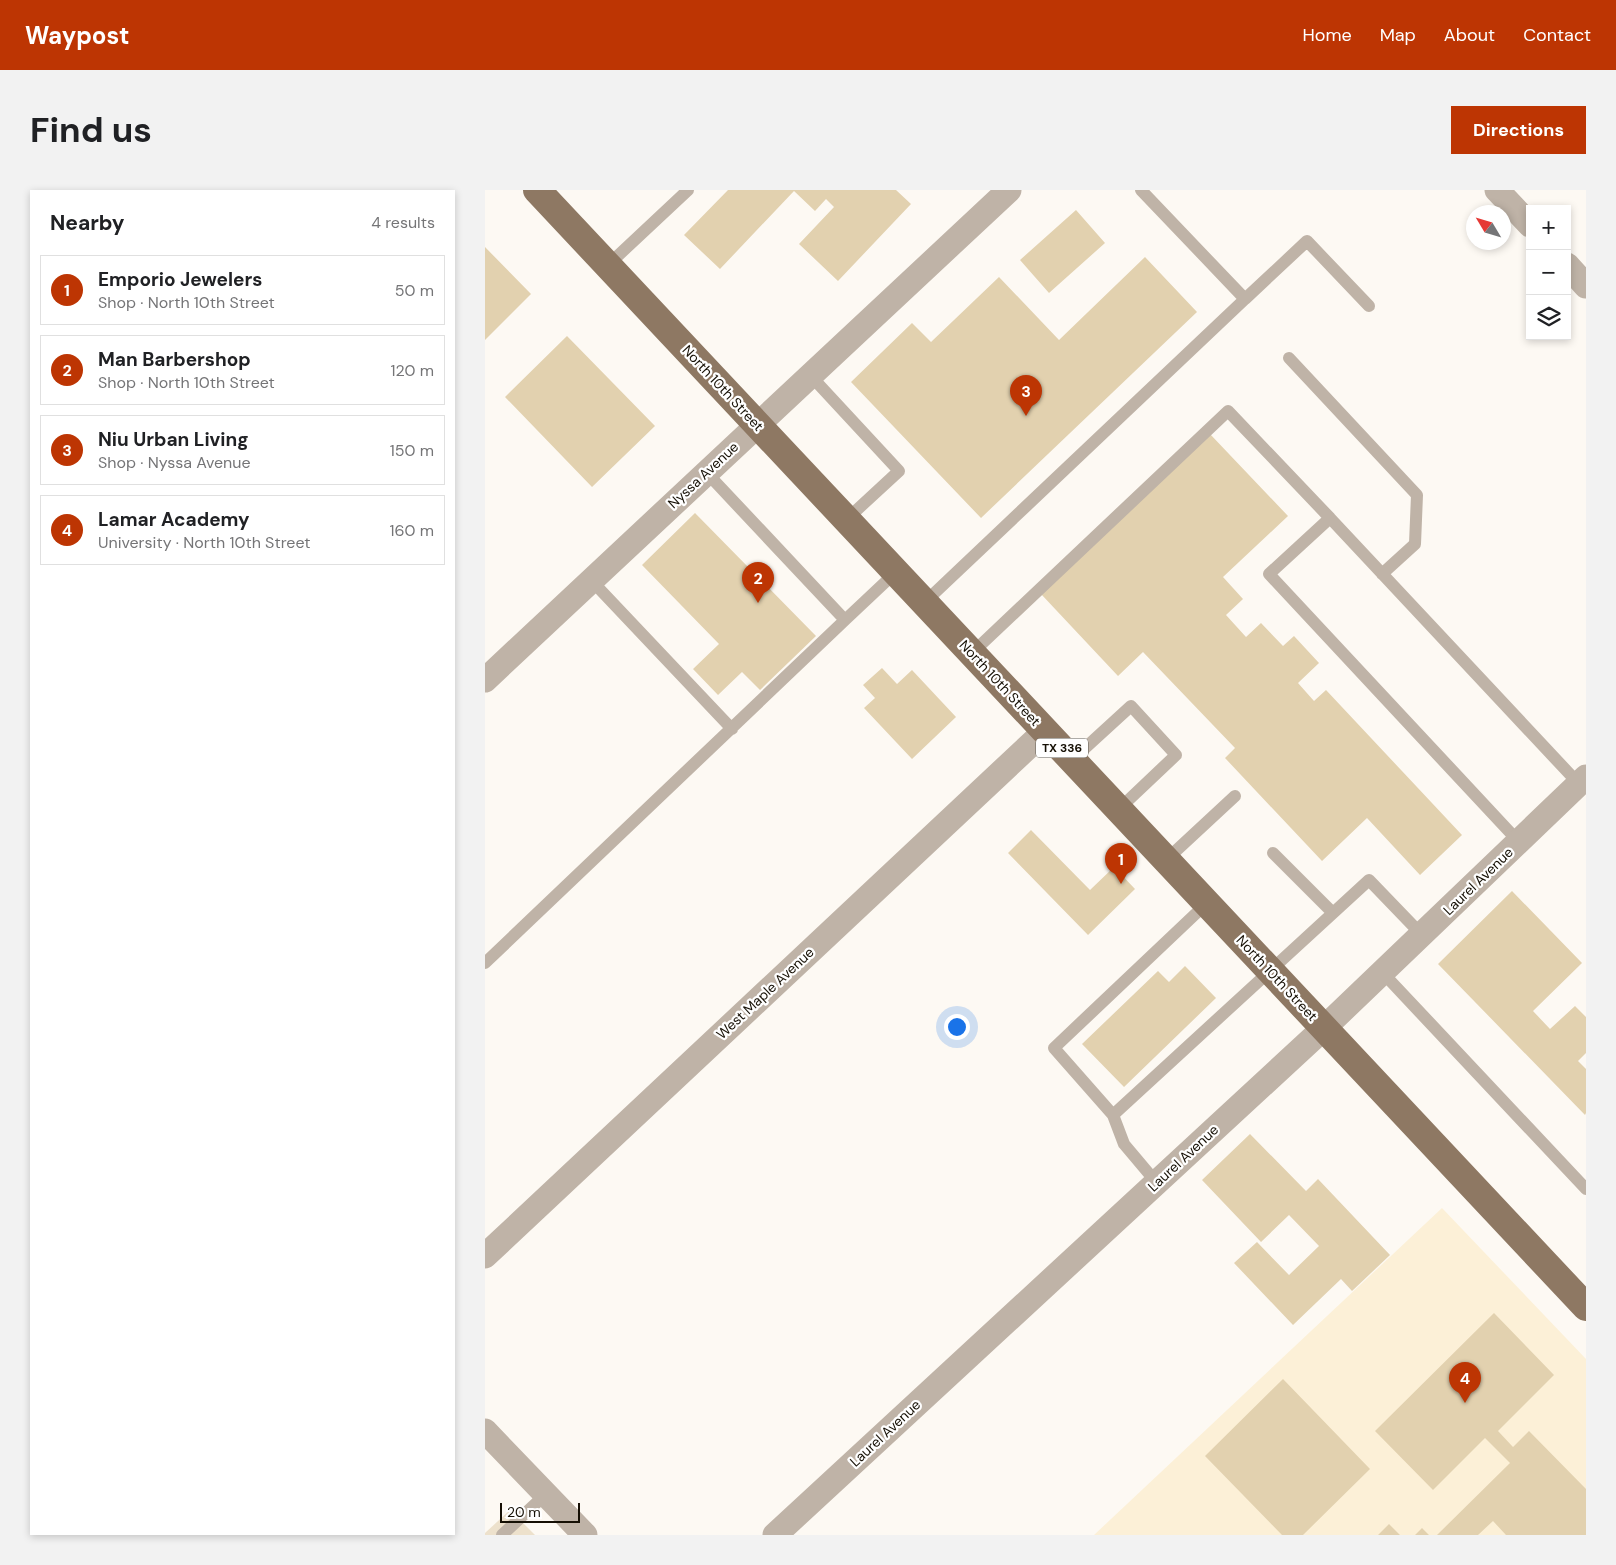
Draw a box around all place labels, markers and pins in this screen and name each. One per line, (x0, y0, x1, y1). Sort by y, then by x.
pin: 3 (1010, 375, 1042, 416)
pin: 2 (742, 562, 774, 603)
pin: 1 (1105, 843, 1137, 884)
pin: 4 (1449, 1362, 1481, 1403)

